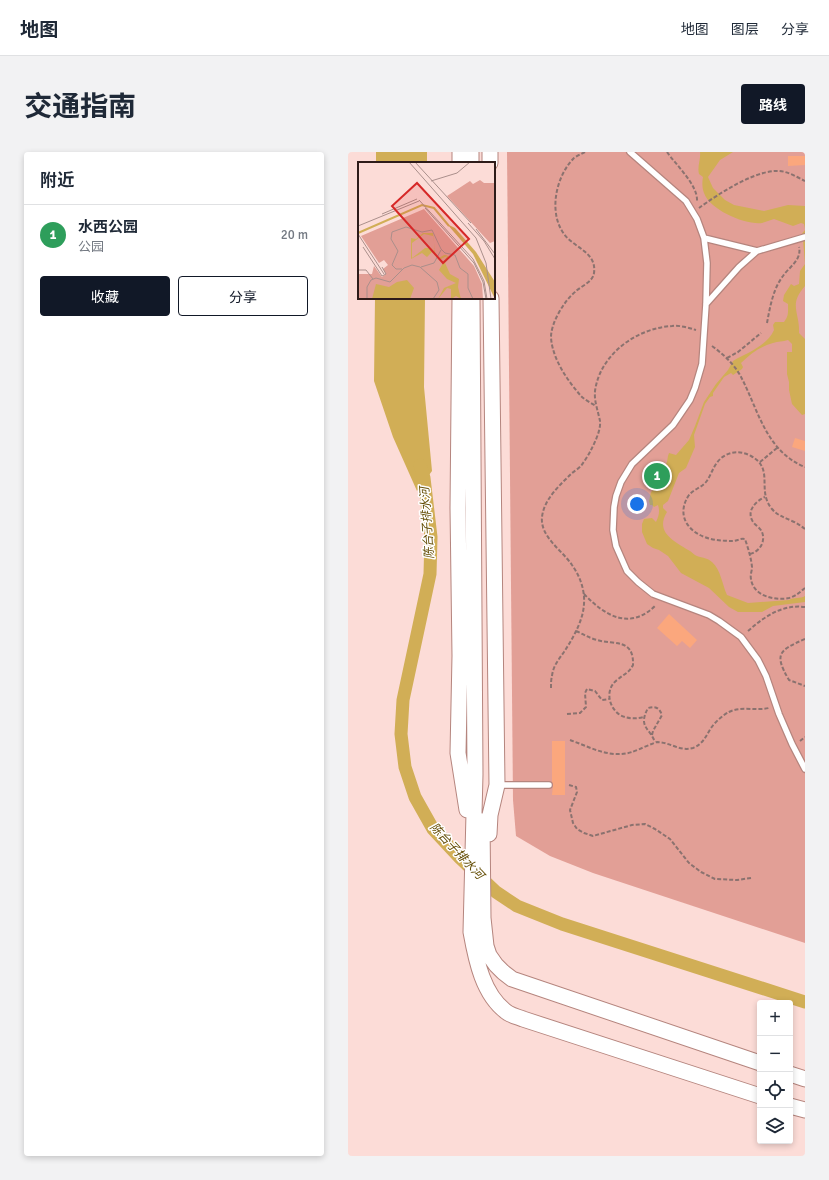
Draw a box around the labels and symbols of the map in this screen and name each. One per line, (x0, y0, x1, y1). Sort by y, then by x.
inset map (358, 162, 495, 299)
pin: 1 (644, 461, 670, 491)
water label: 陈台子排水河 (417, 485, 437, 559)
your location (627, 494, 647, 514)
water label: 陈台子排水河 (427, 820, 488, 884)

